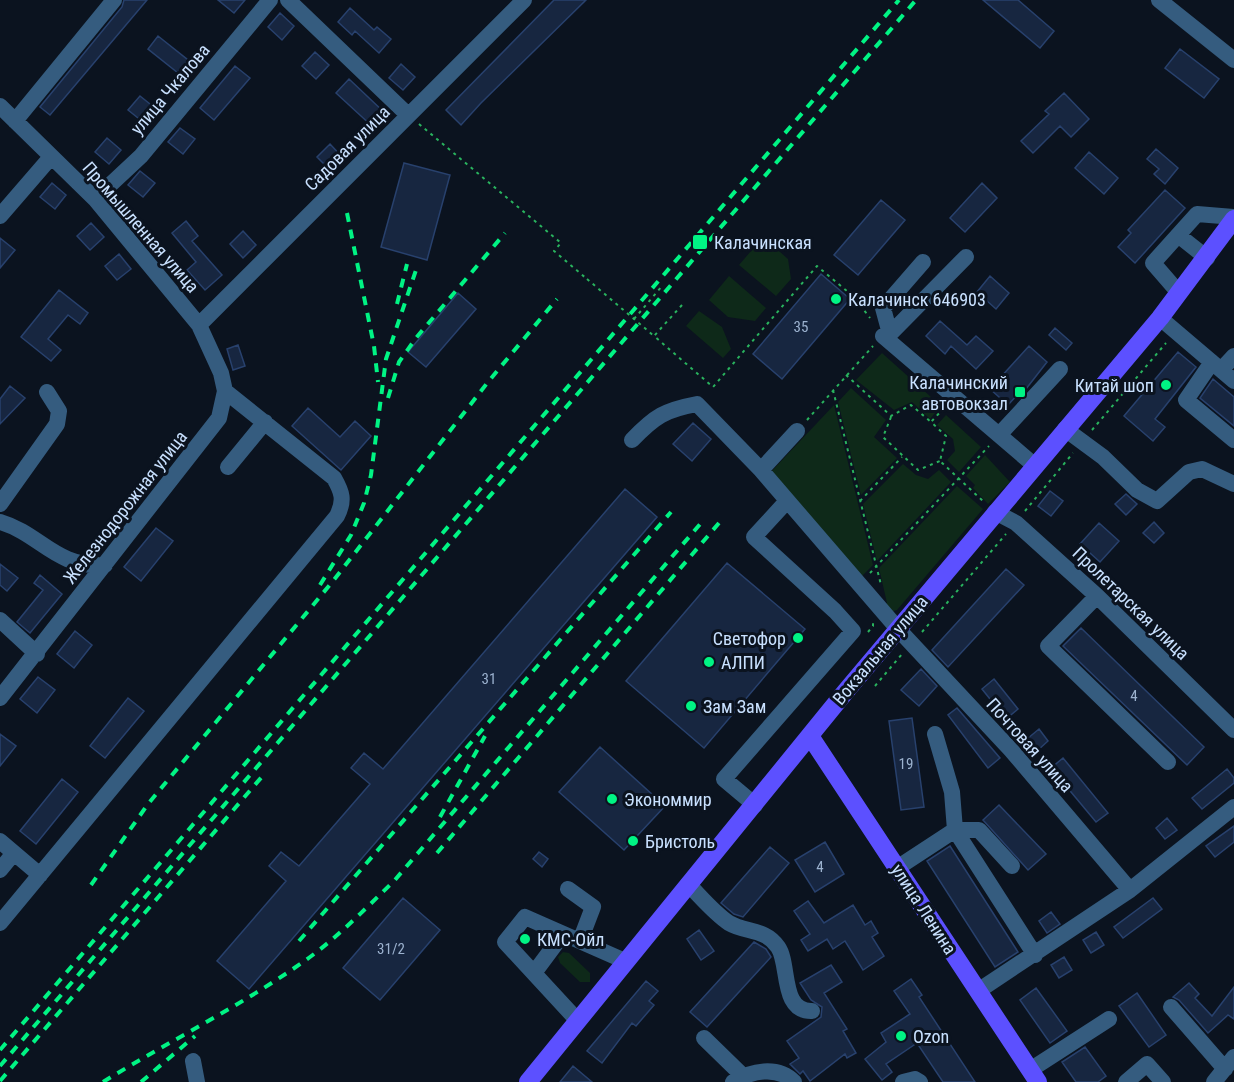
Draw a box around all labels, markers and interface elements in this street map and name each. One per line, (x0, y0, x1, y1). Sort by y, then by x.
street label: улица Чкалова (126, 39, 214, 139)
street label: Садовая улица (300, 101, 394, 195)
street label: Промышленная улица (78, 157, 204, 297)
place label: Калачинская (714, 232, 812, 253)
marker: Калачинская (691, 233, 709, 251)
place label: Калачинск 646903 (848, 289, 986, 310)
marker: Калачинск 646903 (829, 292, 843, 306)
house number: 35 (794, 318, 808, 336)
place label: Калачинский автовокзал (909, 372, 1008, 414)
place label: Китай шоп (1075, 375, 1154, 396)
marker: Китай шоп (1159, 378, 1173, 392)
marker: Калачинский автовокзал (1013, 385, 1027, 399)
street label: Железнодорожная улица (59, 426, 191, 588)
street label: Пролетарская улица (1069, 542, 1193, 664)
street label: Вокзальная улица (828, 591, 932, 709)
place label: Светофор (713, 628, 786, 649)
marker: Светофор (791, 631, 805, 645)
place label: АЛПИ (721, 652, 765, 673)
marker: АЛПИ (702, 655, 716, 669)
house number: 31 (482, 670, 496, 688)
house number: 4 (1130, 687, 1138, 705)
street label: Почтовая улица (982, 694, 1078, 796)
place label: Зам Зам (703, 696, 766, 717)
marker: Зам Зам (684, 699, 698, 713)
house number: 19 (899, 755, 913, 773)
place label: Экономмир (624, 789, 712, 810)
marker: Экономмир (605, 792, 619, 806)
place label: Бристоль (645, 831, 715, 852)
marker: Бристоль (626, 834, 640, 848)
house number: 4 (816, 858, 824, 876)
street label: улица Ленина (887, 860, 961, 958)
place label: КМС-Ойл (537, 929, 605, 950)
marker: КМС-Ойл (518, 932, 532, 946)
house number: 31/2 (377, 940, 405, 958)
place label: Ozon (913, 1026, 949, 1047)
marker: Ozon (894, 1029, 908, 1043)

